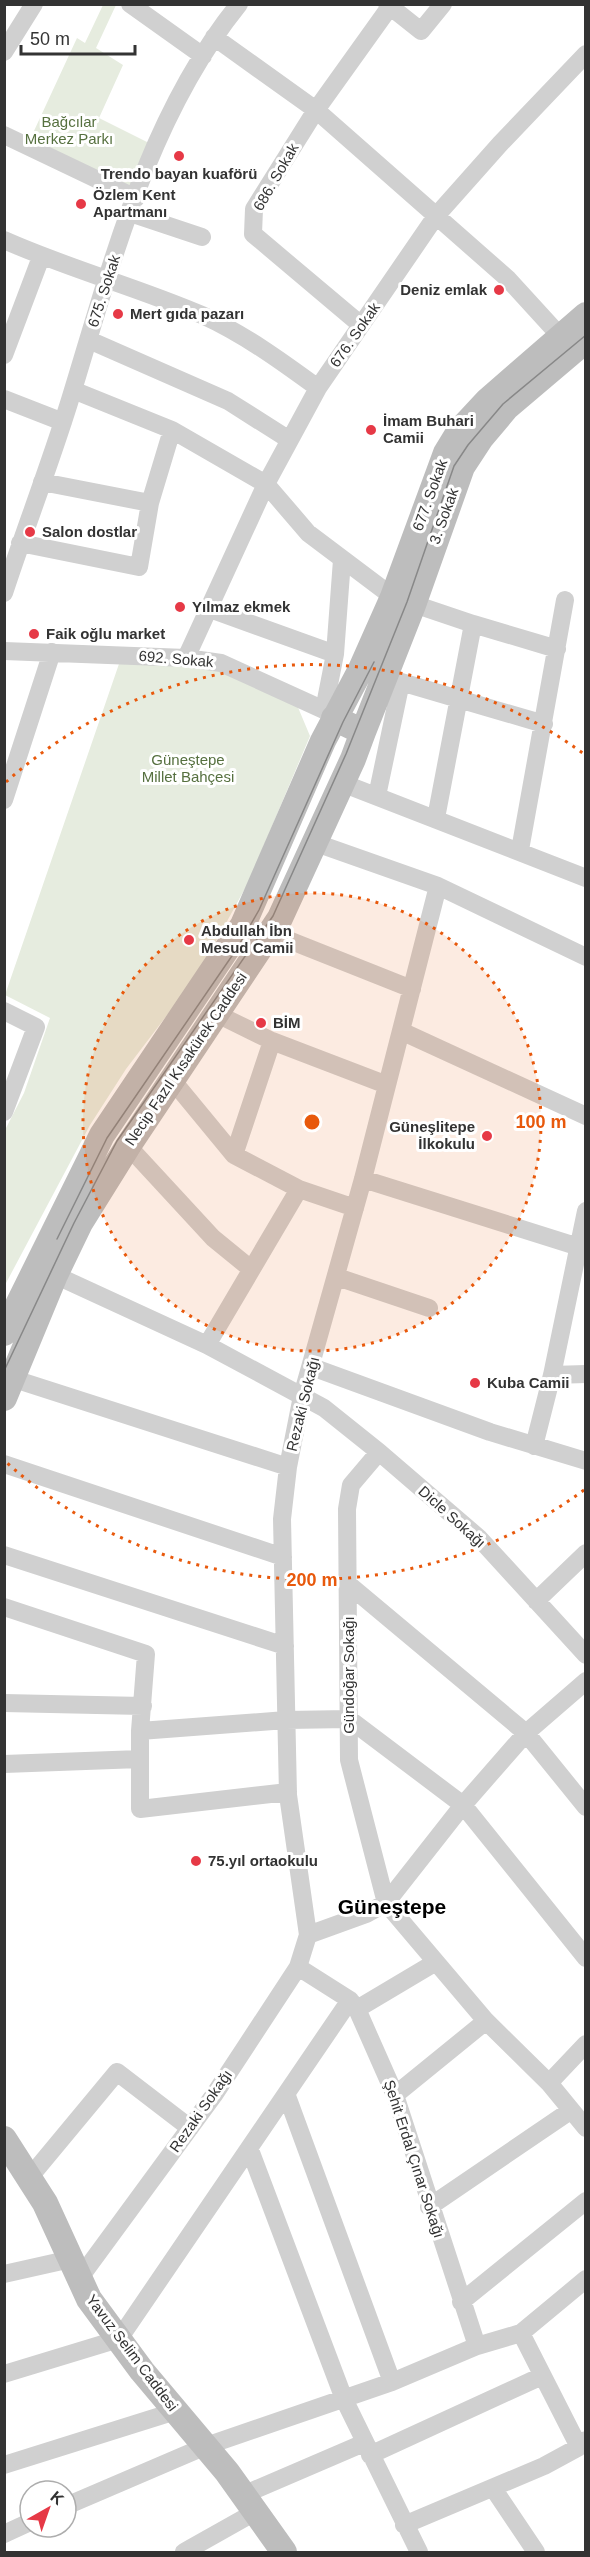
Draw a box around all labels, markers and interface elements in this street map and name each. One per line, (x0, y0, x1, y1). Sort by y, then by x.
scale bar (21, 18, 135, 56)
text: 50 m (30, 29, 70, 49)
park label: Bağcılar Merkez Parkı (25, 113, 113, 147)
street label: 686. Sokak (249, 140, 302, 214)
marker: Trendo bayan kuaförü (172, 149, 186, 163)
place label: Trendo bayan kuaförü (101, 165, 257, 182)
place label: Özlem Kent Apartmanı (93, 186, 176, 220)
marker: Özlem Kent Apartmanı (74, 197, 88, 211)
street label: 675. Sokak (84, 252, 123, 329)
place label: Deniz emlak (400, 281, 488, 298)
marker: Deniz emlak (492, 283, 506, 297)
street label: 676. Sokak (326, 299, 383, 370)
place label: Mert gıda pazarı (130, 305, 244, 322)
marker: Mert gıda pazarı (111, 307, 125, 321)
place label: İmam Buhari Camii (383, 412, 474, 446)
marker: İmam Buhari Camii (364, 423, 378, 437)
street label: 677. Sokak (409, 456, 451, 533)
street label: 3. Sokak (426, 485, 462, 546)
place label: Salon dostlar (42, 523, 137, 540)
marker: Salon dostlar (23, 525, 37, 539)
place label: Yılmaz ekmek (192, 598, 291, 615)
marker: Yılmaz ekmek (173, 600, 187, 614)
place label: Faik oğlu market (46, 625, 165, 642)
marker: Faik oğlu market (27, 627, 41, 641)
street label: 692. Sokak (138, 647, 215, 670)
park label: Güneştepe Millet Bahçesi (142, 751, 234, 785)
place label: Abdullah İbn Mesud Camii (201, 922, 294, 956)
marker: Abdullah İbn Mesud Camii (182, 933, 196, 947)
street label: Necip Fazıl Kısakürek Caddesi (121, 969, 250, 1148)
place label: BİM (273, 1014, 301, 1031)
marker: BİM (254, 1016, 268, 1030)
centre of rings (302, 1112, 322, 1132)
text: 100 m (515, 1112, 567, 1132)
place label: Güneşlitepe İlkokulu (389, 1118, 475, 1152)
marker: Güneşlitepe İlkokulu (480, 1129, 494, 1143)
street label: Rezaki Sokağı (283, 1355, 322, 1453)
place label: Kuba Camii (487, 1374, 570, 1391)
marker: Kuba Camii (468, 1376, 482, 1390)
street label: Dicle Sokağı (415, 1482, 489, 1551)
text: 200 m (286, 1570, 338, 1590)
street label: Gündoğar Sokağı (340, 1616, 357, 1734)
place label: 75.yıl ortaokulu (208, 1852, 318, 1869)
marker: 75.yıl ortaokulu (189, 1854, 203, 1868)
district label: Güneştepe (338, 1895, 446, 1918)
street label: Rezaki Sokağı (166, 2066, 235, 2155)
street label: Şehit Erdal Çınar Sokağı (381, 2078, 448, 2240)
street label: Yavuz Selim Caddesi (83, 2291, 182, 2414)
north arrow (18, 2479, 78, 2539)
text: K (47, 2488, 68, 2508)

